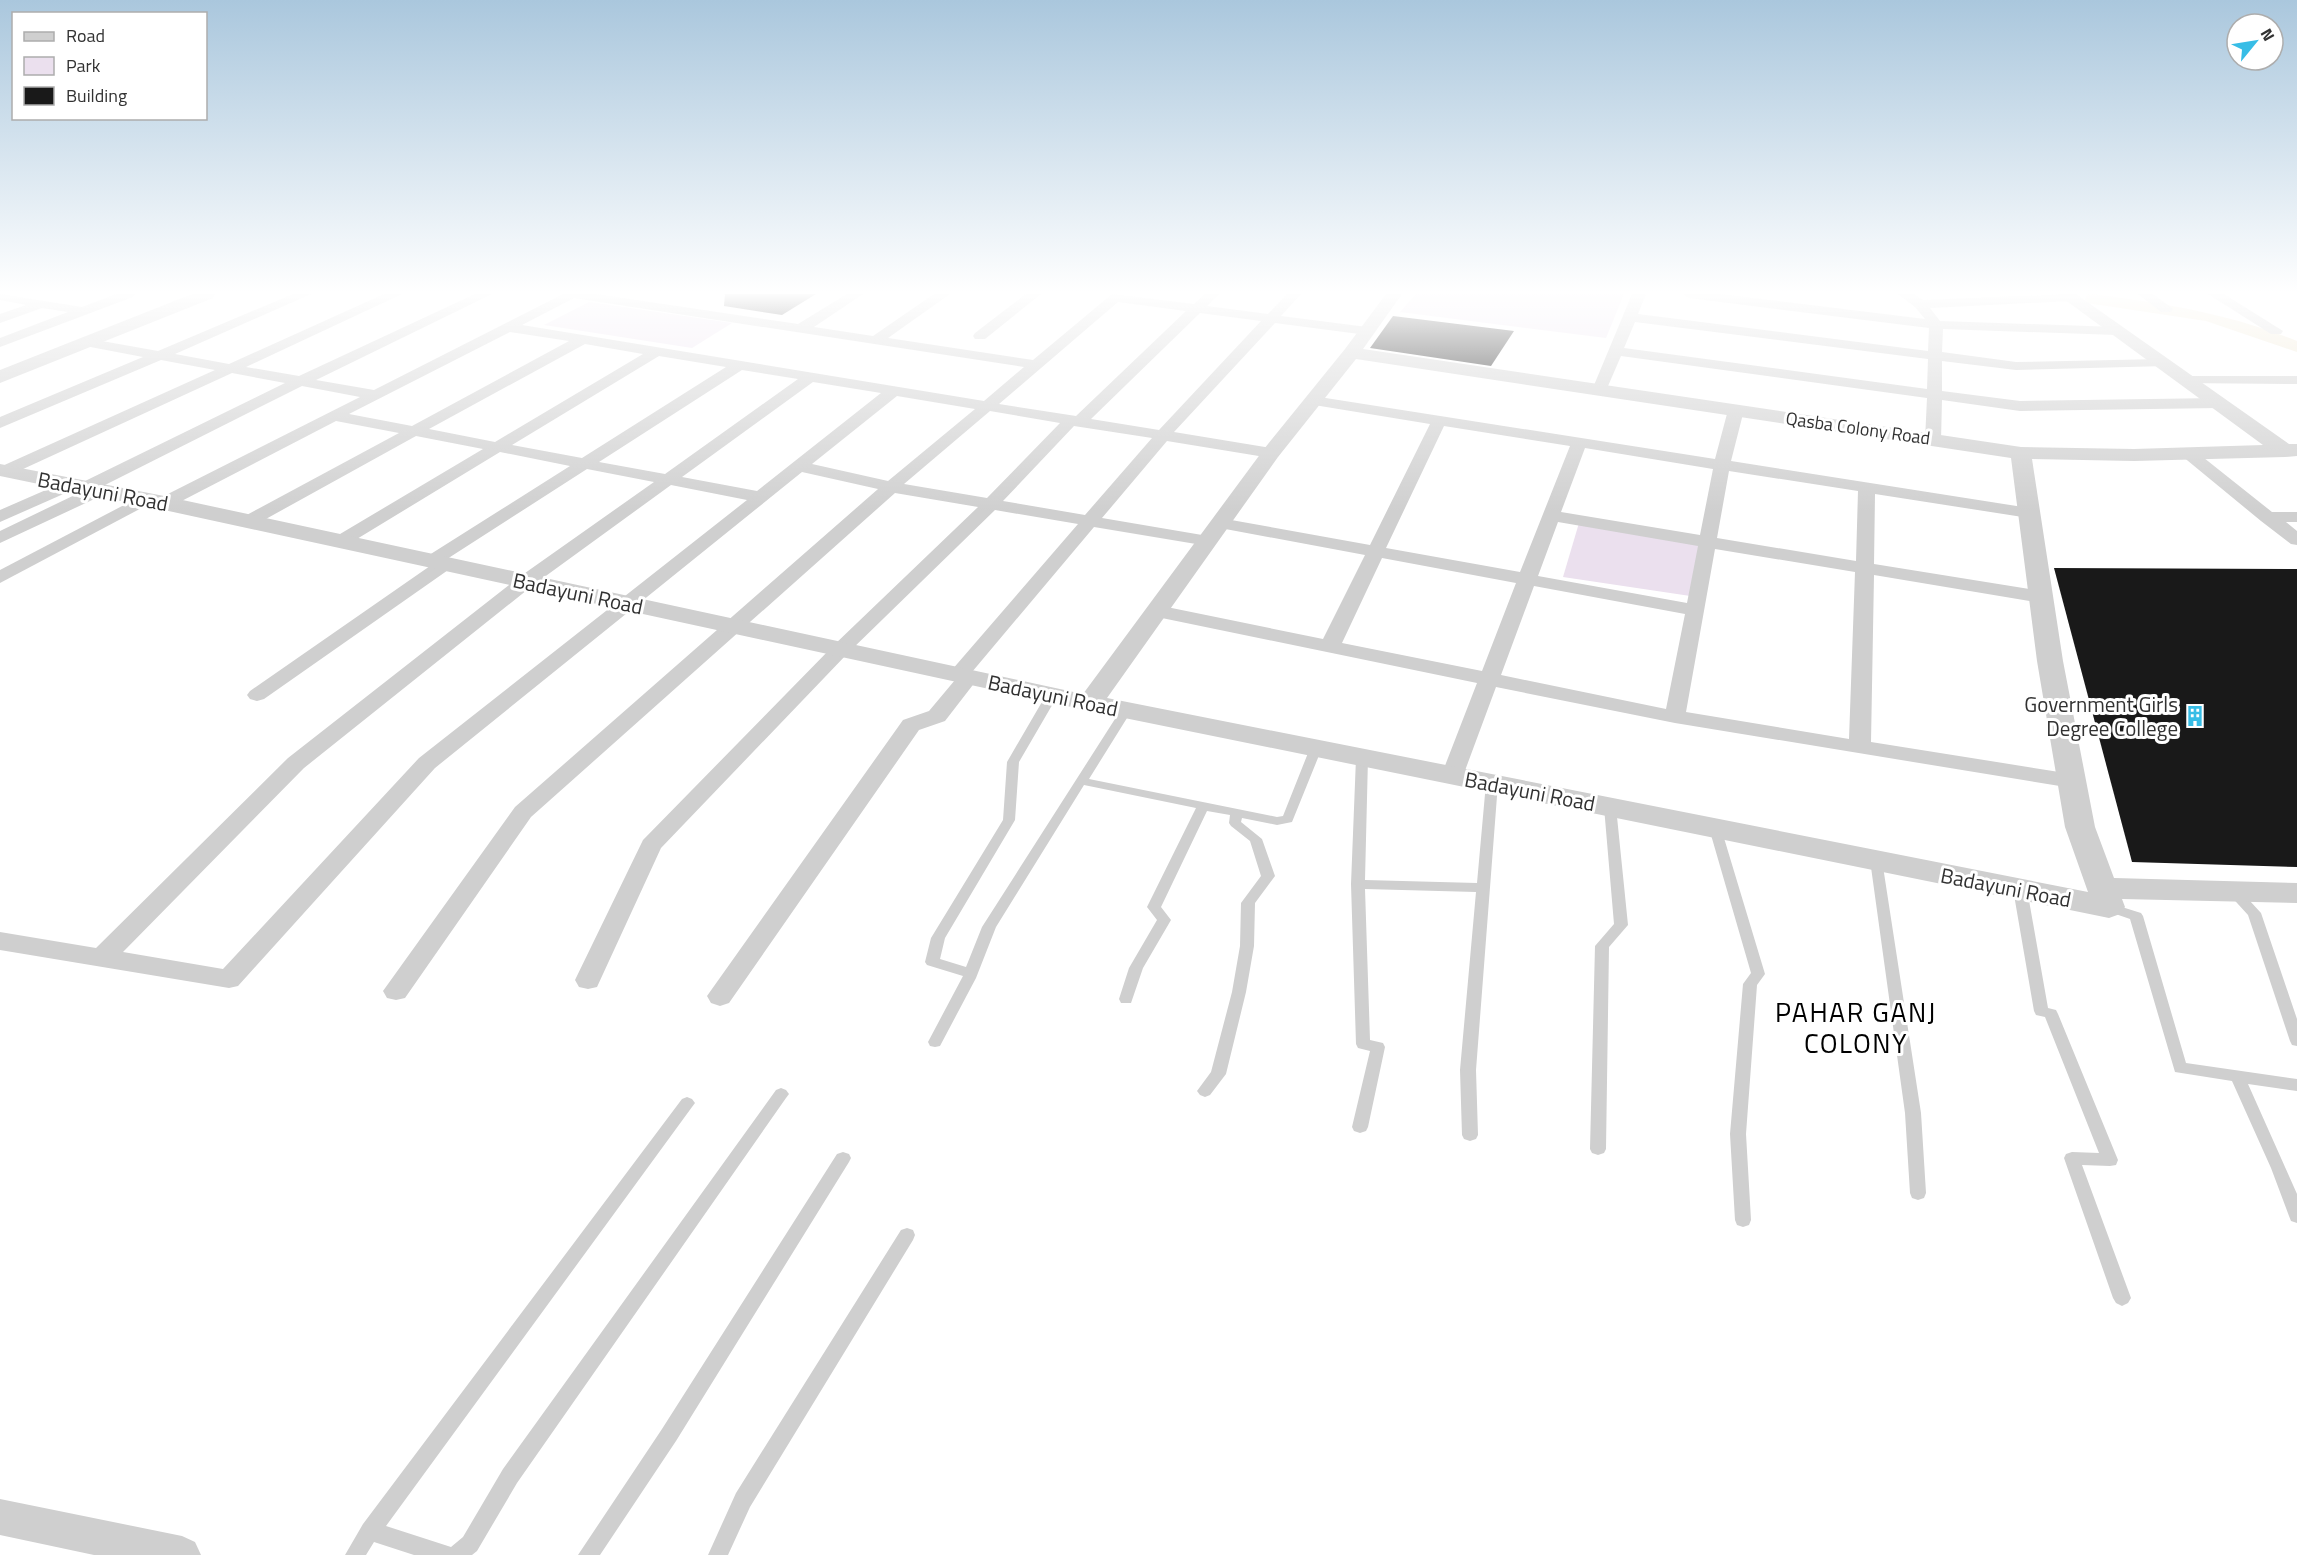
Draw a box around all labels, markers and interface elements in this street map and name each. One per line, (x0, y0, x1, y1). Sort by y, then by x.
legend (12, 12, 207, 120)
north arrow (2225, 12, 2285, 72)
text: Road (66, 22, 105, 49)
text: N (2255, 24, 2281, 45)
text: Park (66, 52, 101, 79)
text: Building (66, 82, 127, 109)
street label: Qasba Colony Road (1784, 404, 1932, 452)
street label: Badayuni Road (35, 463, 171, 519)
street label: Badayuni Road (510, 564, 646, 622)
street label: Badayuni Road (985, 666, 1121, 724)
place label: Government Girls Degree College (2024, 688, 2178, 744)
building icon: Government Girls Degree College (2183, 704, 2207, 728)
street label: Badayuni Road (1462, 763, 1598, 819)
street label: Badayuni Road (1938, 859, 2074, 915)
district label: PAHAR GANJ COLONY (1775, 991, 1937, 1063)

